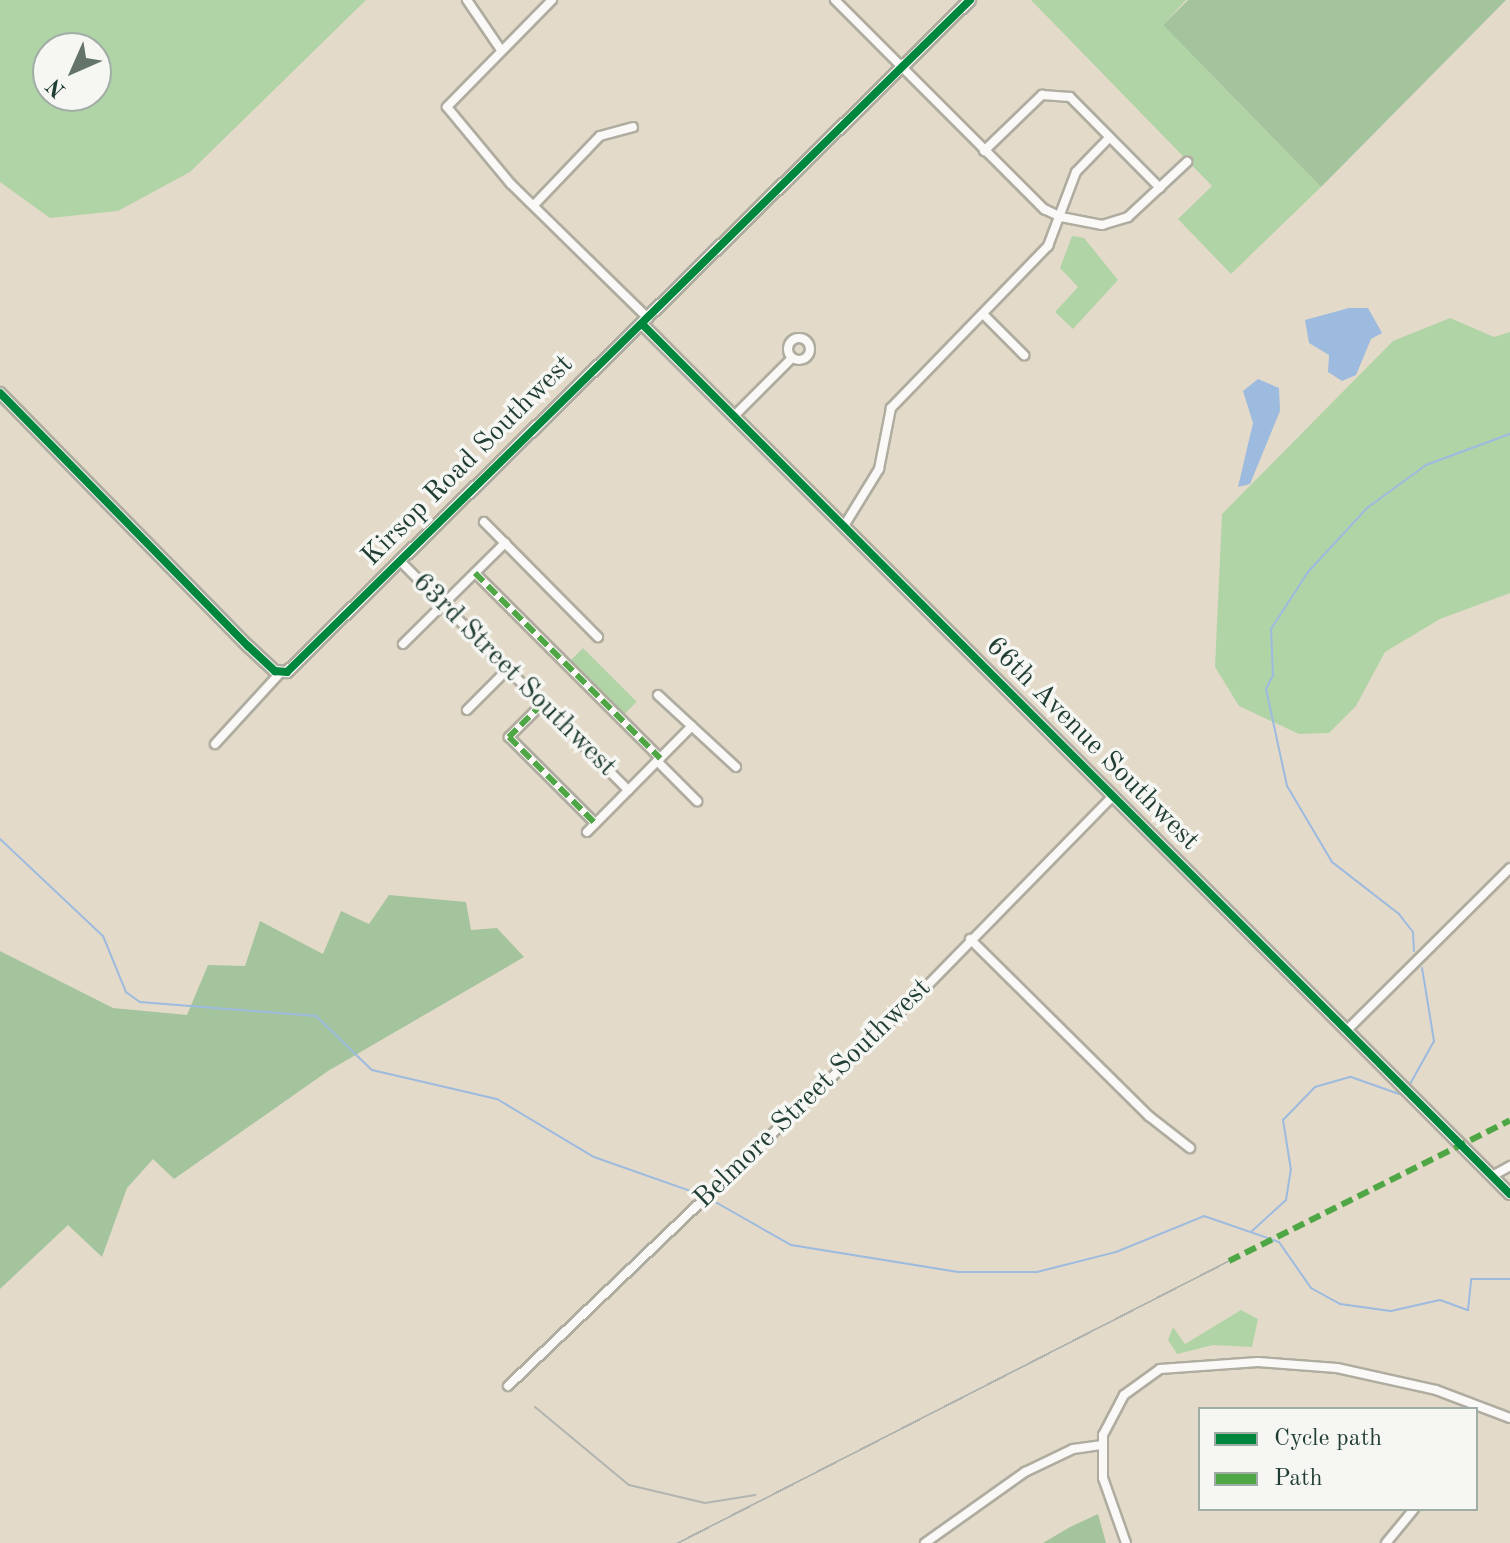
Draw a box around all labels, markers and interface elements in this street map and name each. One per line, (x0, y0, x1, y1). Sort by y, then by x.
north arrow (32, 32, 112, 112)
text: N (43, 74, 70, 101)
street label: Kirsop Road Southwest (355, 348, 581, 574)
street label: 63rd Street Southwest (405, 566, 623, 784)
street label: 66th Avenue Southwest (978, 630, 1206, 858)
street label: Belmore Street Southwest (687, 972, 939, 1216)
legend (1198, 1407, 1478, 1511)
text: Cycle path (1274, 1427, 1382, 1451)
text: Path (1274, 1467, 1323, 1491)

